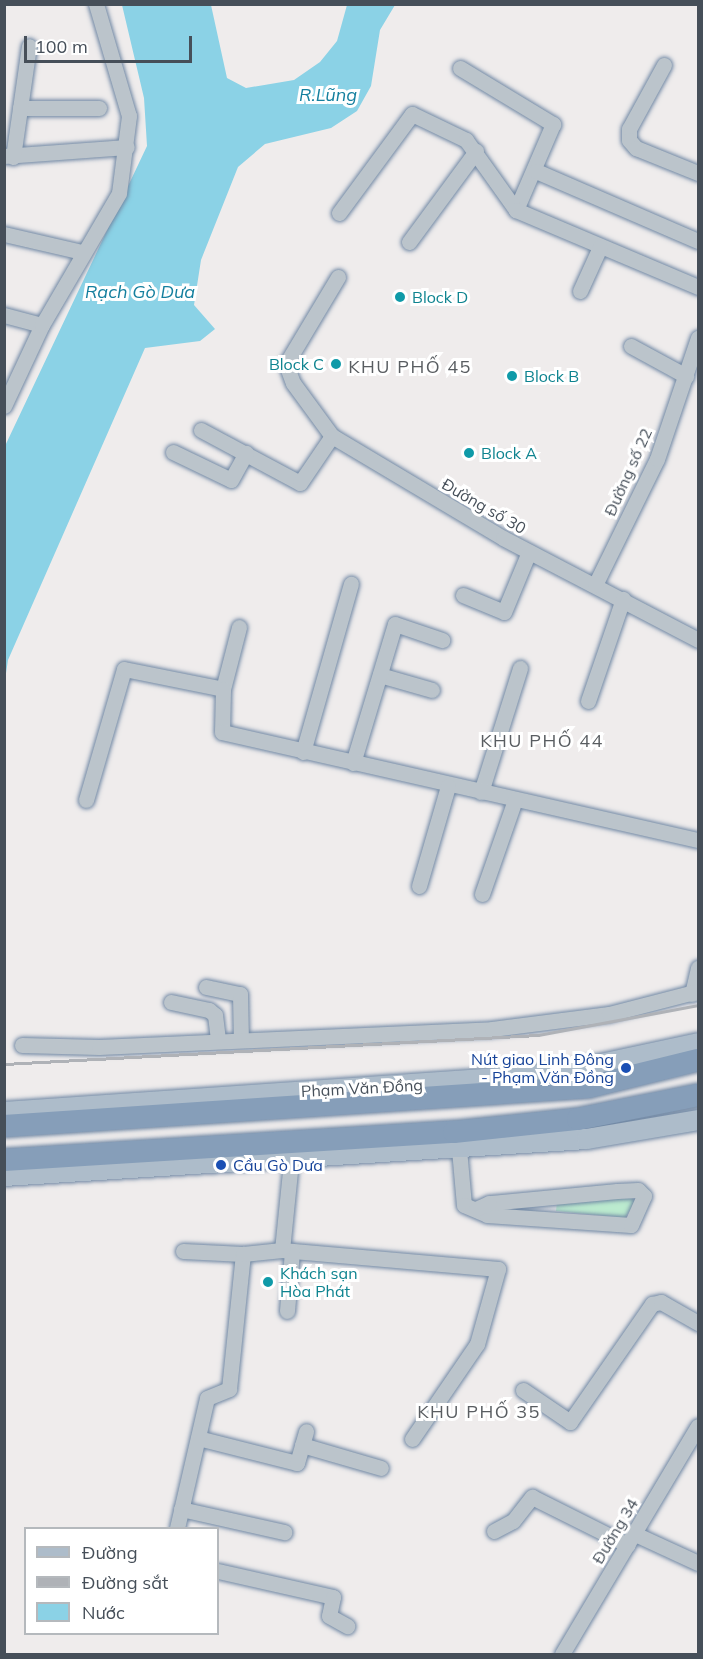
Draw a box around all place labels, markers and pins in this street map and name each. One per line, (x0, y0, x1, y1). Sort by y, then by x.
place label: Block D (412, 287, 468, 307)
marker: Block D (393, 290, 407, 304)
place label: Block C (269, 354, 324, 374)
marker: Block C (329, 357, 343, 371)
place label: Block B (524, 366, 579, 386)
marker: Block B (505, 369, 519, 383)
place label: Block A (481, 443, 537, 463)
marker: Block A (462, 446, 476, 460)
place label: Nút giao Linh Đông - Phạm Văn Đồng (471, 1049, 614, 1087)
marker: Nút giao Linh Đông - Phạm Văn Đồng (619, 1061, 633, 1075)
place label: Cầu Gò Dưa (233, 1155, 323, 1175)
marker: Cầu Gò Dưa (214, 1158, 228, 1172)
place label: Khách sạn Hòa Phát (280, 1263, 358, 1301)
marker: Khách sạn Hòa Phát (261, 1275, 275, 1289)

